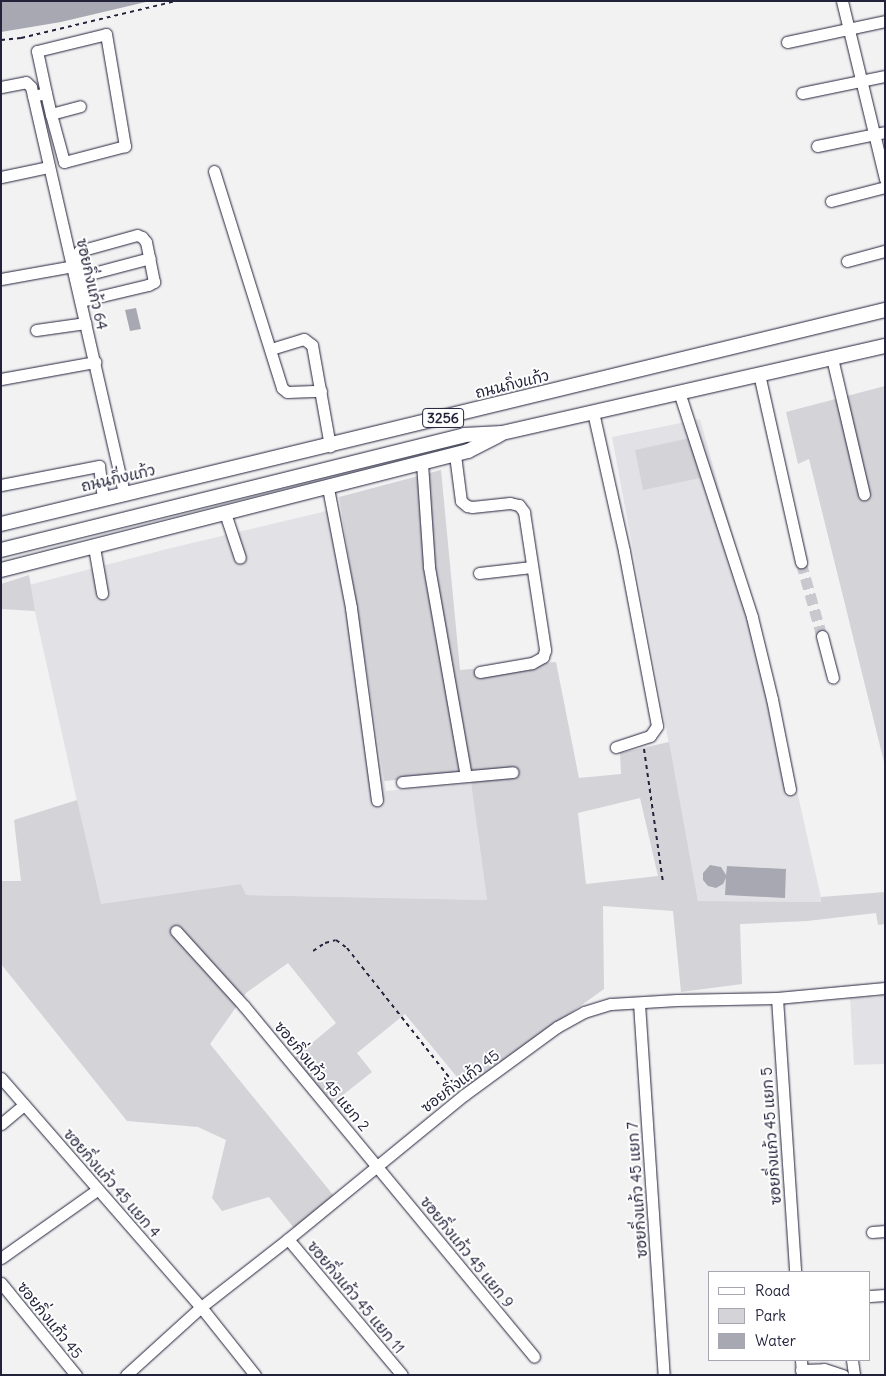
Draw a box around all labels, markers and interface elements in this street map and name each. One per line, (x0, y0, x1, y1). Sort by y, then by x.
street label: ซอยกิ่งแก้ว 64 (73, 236, 111, 332)
street label: ถนนกิ่งแก้ว (473, 366, 551, 402)
road number: 3256 (422, 406, 464, 429)
street label: ถนนกิ่งแก้ว (79, 461, 157, 495)
street label: ซอยกิ่งแก้ว 45 แยก 2 (271, 1017, 373, 1135)
street label: ซอยกิ่งแก้ว 45 (417, 1046, 503, 1116)
street label: ซอยกิ่งแก้ว 45 แยก 5 (757, 1066, 785, 1206)
street label: ซอยกิ่งแก้ว 45 แยก 7 (623, 1121, 651, 1259)
street label: ซอยกิ่งแก้ว 45 แยก 4 (60, 1125, 164, 1241)
street label: ซอยกิ่งแก้ว 45 แยก 9 (417, 1193, 517, 1311)
street label: ซอยกิ่งแก้ว 45 แยก 11 (304, 1237, 408, 1357)
legend (708, 1271, 871, 1361)
street label: ซอยกิ่งแก้ว 45 (14, 1278, 86, 1362)
text: Road (755, 1281, 790, 1300)
text: Park (755, 1306, 786, 1325)
text: Water (755, 1331, 796, 1350)

